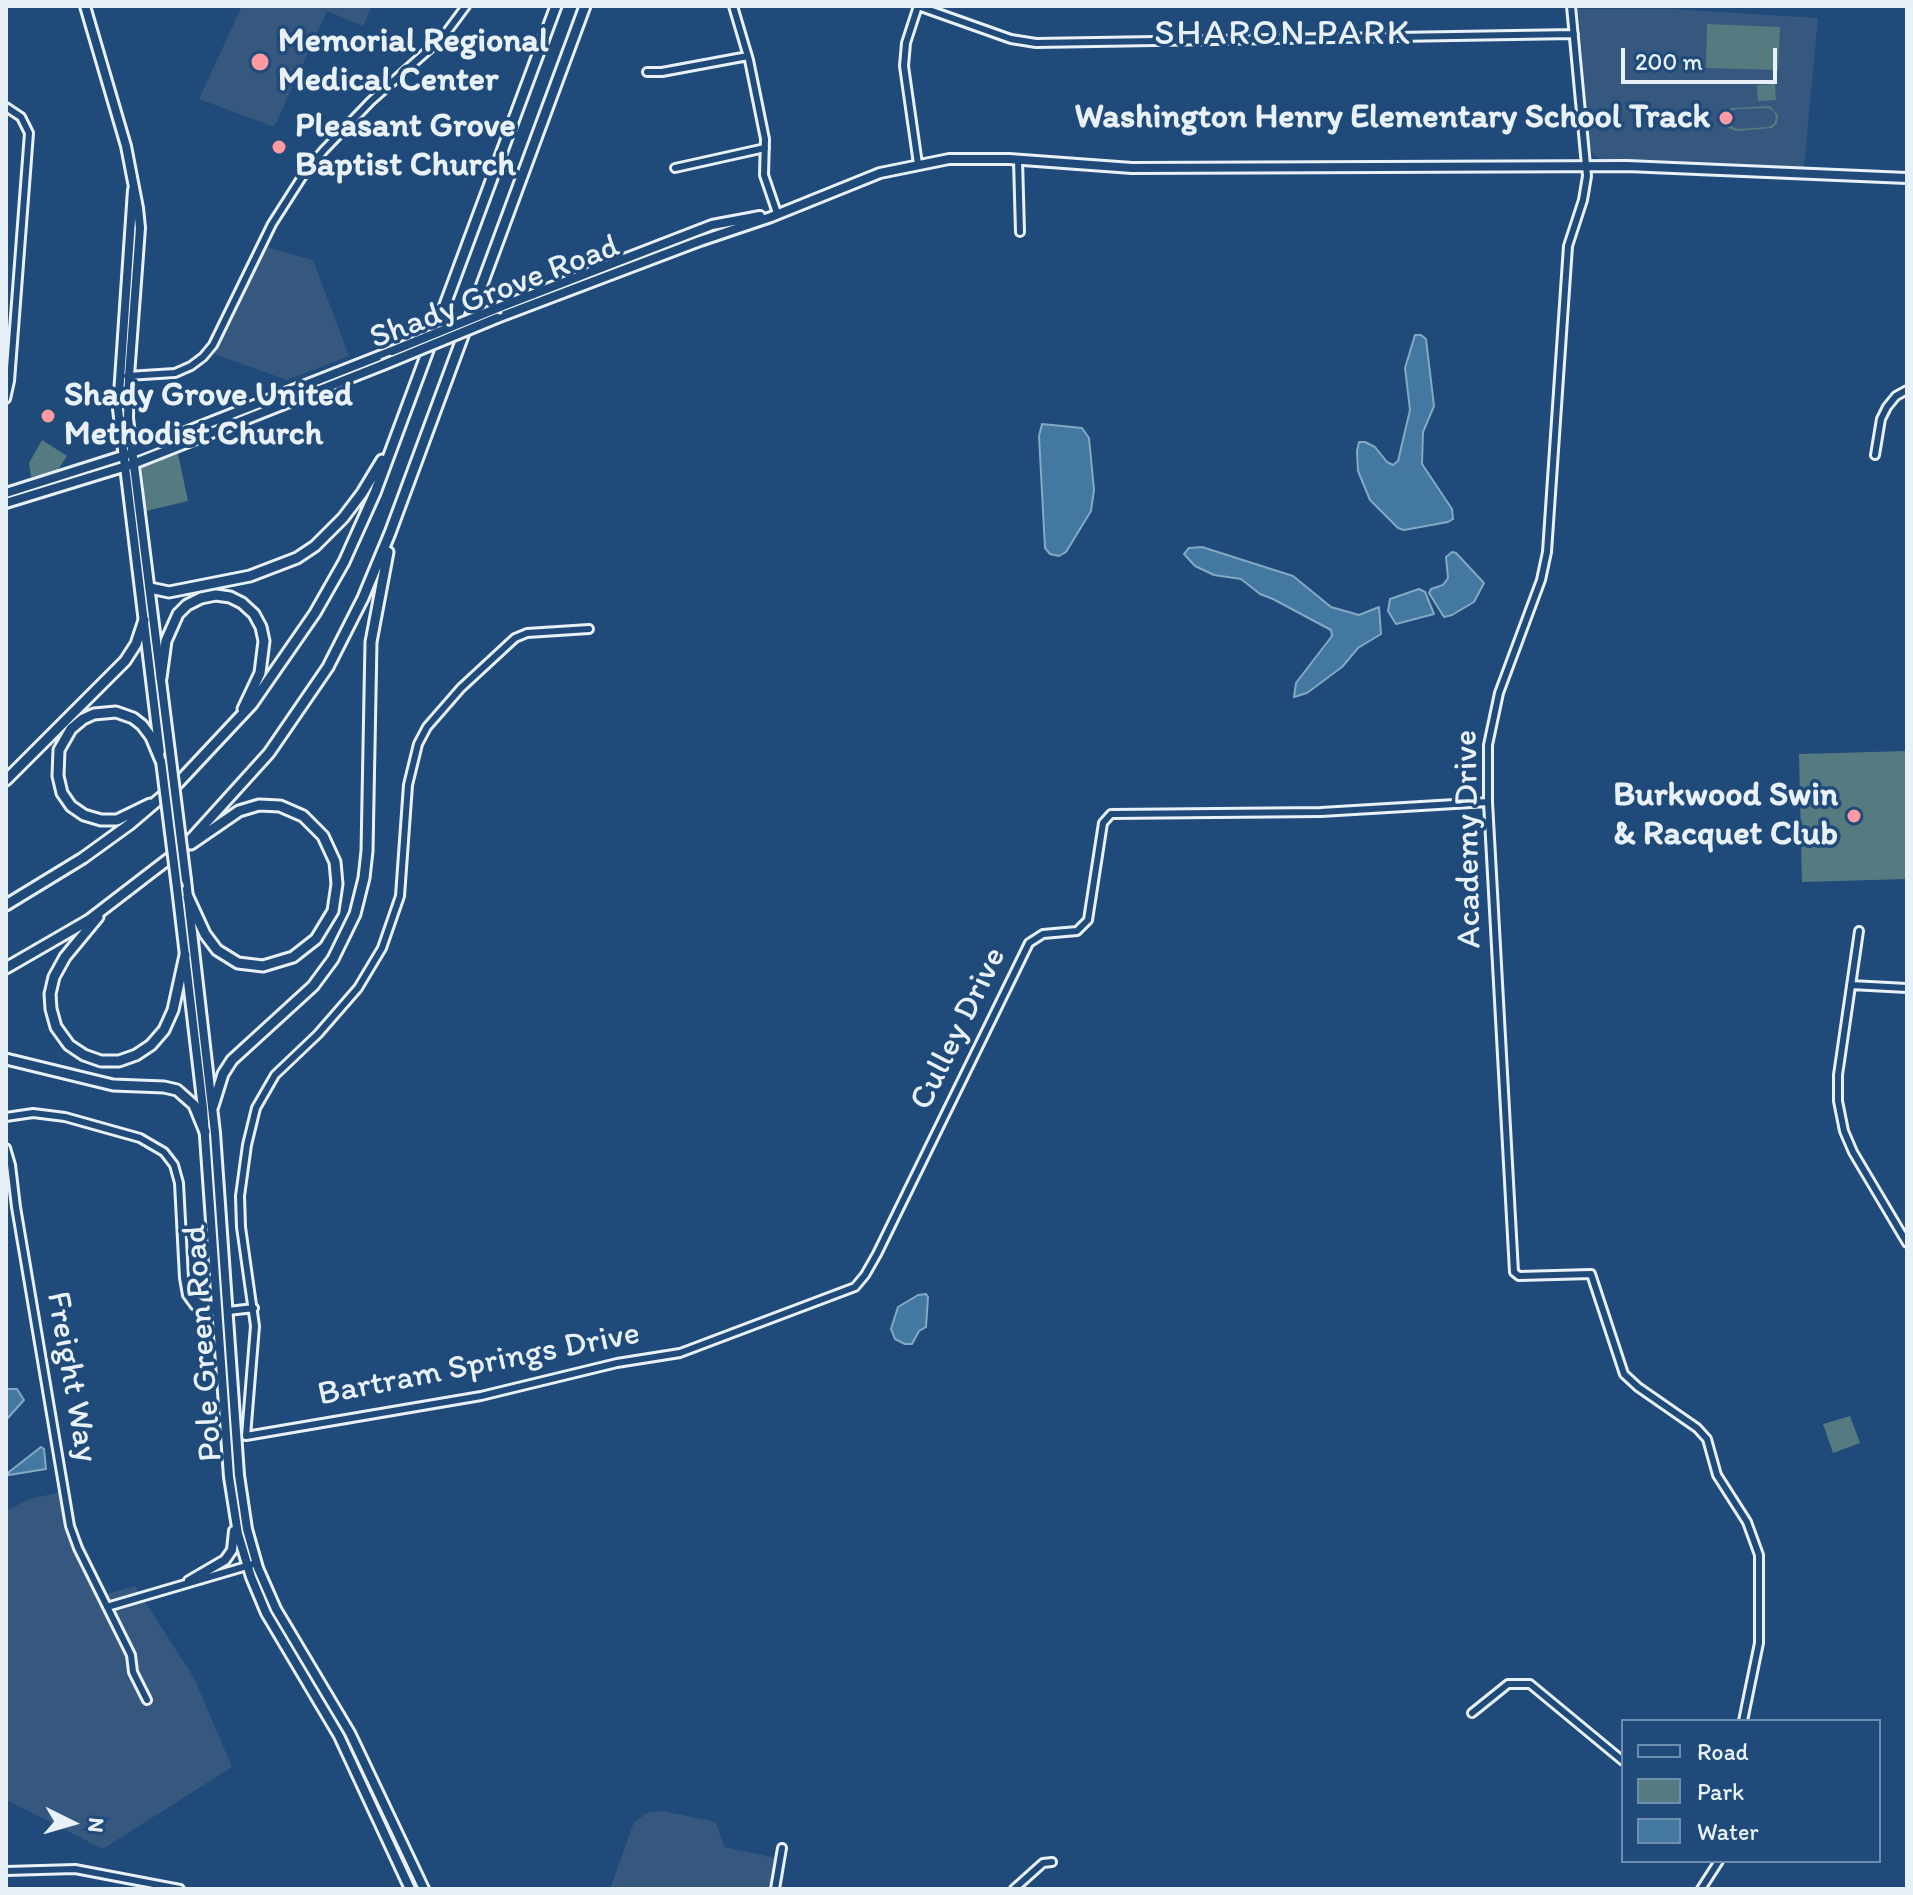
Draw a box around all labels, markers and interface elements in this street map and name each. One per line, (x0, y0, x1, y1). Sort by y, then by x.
district label: SHARON PARK (1154, 13, 1412, 57)
place label: Memorial Regional Medical Center (278, 22, 549, 102)
scale bar (1625, 32, 1781, 82)
text: 200 m (1635, 47, 1703, 76)
marker: Memorial Regional Medical Center (249, 51, 271, 73)
place label: Washington Henry Elementary School Track (1074, 98, 1710, 138)
place label: Pleasant Grove Baptist Church (295, 107, 516, 186)
marker: Washington Henry Elementary School Track (1717, 109, 1735, 127)
marker: Pleasant Grove Baptist Church (270, 138, 288, 156)
street label: Shady Grove Road (364, 227, 626, 359)
place label: Shady Grove United Methodist Church (64, 376, 353, 456)
marker: Shady Grove United Methodist Church (39, 407, 57, 425)
street label: Academy Drive (1447, 729, 1491, 949)
place label: Burkwood Swin & Racquet Club (1613, 776, 1838, 856)
marker: Burkwood Swin & Racquet Club (1845, 807, 1863, 825)
street label: Culley Drive (902, 941, 1016, 1117)
street label: Pole Green Road (175, 1223, 233, 1463)
street label: Freight Way (36, 1288, 106, 1466)
street label: Bartram Springs Drive (315, 1314, 643, 1416)
legend (1621, 1719, 1881, 1863)
text: Road (1697, 1737, 1749, 1766)
text: Park (1697, 1777, 1744, 1806)
north arrow (32, 1783, 112, 1863)
text: N (82, 1817, 111, 1834)
text: Water (1697, 1817, 1759, 1846)

